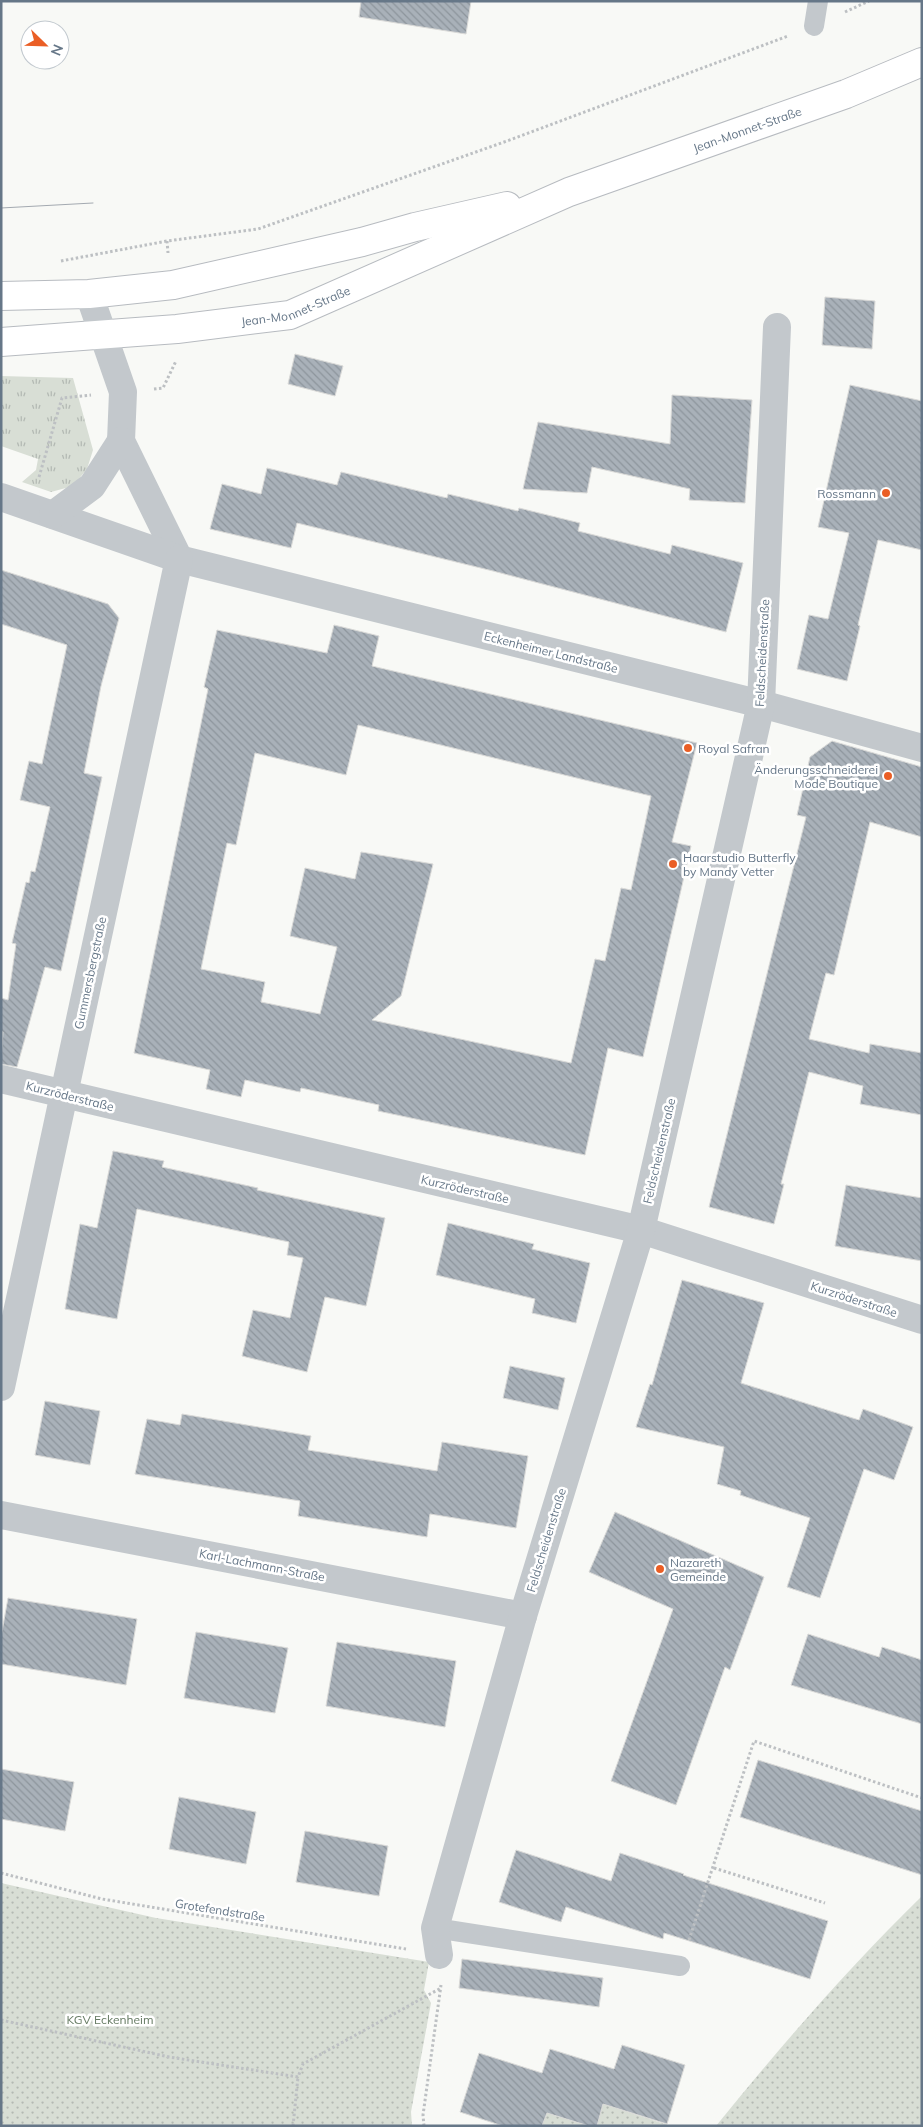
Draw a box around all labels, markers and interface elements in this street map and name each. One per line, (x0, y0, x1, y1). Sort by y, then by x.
north arrow (20, 20, 70, 70)
text: N (47, 42, 67, 58)
street label: Jean-Monnet-Straße (691, 103, 803, 155)
street label: Jean-Monnet-Straße (240, 282, 352, 329)
place label: Rossmann (817, 486, 876, 501)
marker: Rossmann (880, 487, 892, 499)
street label: Feldscheidenstraße (752, 599, 772, 707)
street label: Eckenheimer Landstraße (483, 628, 619, 676)
place label: Royal Safran (698, 741, 770, 756)
marker: Royal Safran (682, 742, 694, 754)
place label: Änderungsschneiderei Mode Boutique (754, 762, 878, 791)
marker: Änderungsschneiderei Mode Boutique (882, 770, 894, 782)
place label: Haarstudio Butterfly by Mandy Vetter (683, 850, 796, 879)
marker: Haarstudio Butterfly by Mandy Vetter (667, 858, 679, 870)
street label: Gummersbergstraße (71, 915, 109, 1031)
street label: Kurzröderstraße (25, 1078, 115, 1114)
street label: Feldscheidenstraße (640, 1097, 678, 1205)
street label: Kurzröderstraße (420, 1172, 510, 1206)
street label: Kurzröderstraße (809, 1278, 899, 1320)
street label: Feldscheidenstraße (523, 1486, 569, 1594)
street label: Karl-Lachmann-Straße (198, 1545, 326, 1585)
place label: Nazareth Gemeinde (670, 1555, 726, 1584)
marker: Nazareth Gemeinde (654, 1563, 666, 1575)
street label: Grotefendstraße (174, 1895, 266, 1925)
park label: KGV Eckenheim (67, 2012, 153, 2027)

